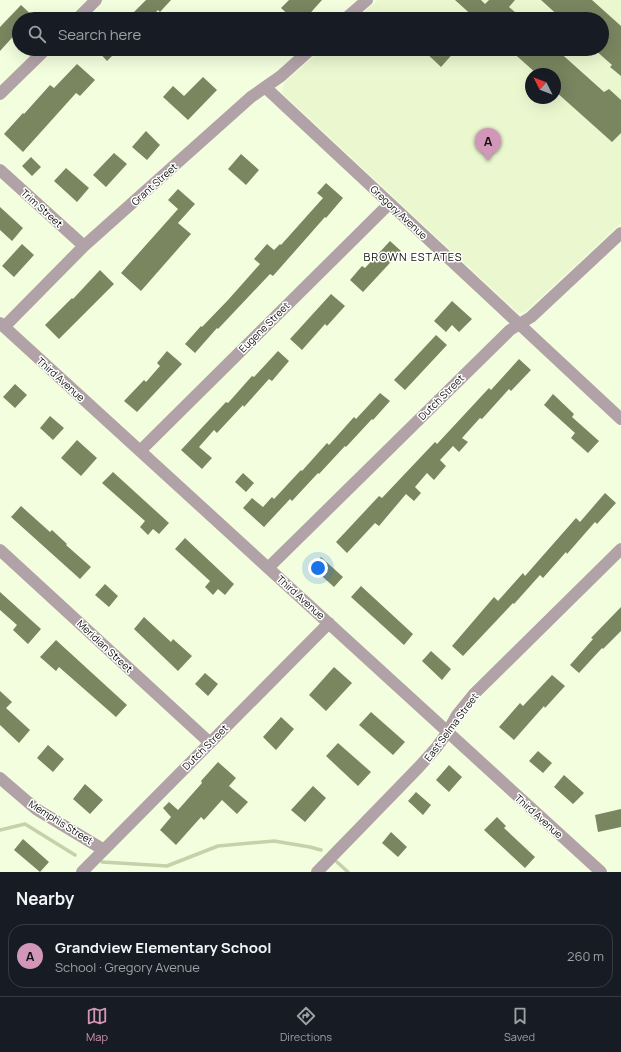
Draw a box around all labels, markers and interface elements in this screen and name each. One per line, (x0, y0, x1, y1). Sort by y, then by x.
search box (12, 12, 609, 56)
icon: search (26, 23, 48, 45)
text: Search here (58, 24, 141, 45)
north arrow (525, 68, 561, 104)
pin: A (475, 128, 501, 161)
street label: Grant Street (128, 160, 180, 208)
street label: Gregory Avenue (367, 182, 431, 242)
street label: Trim Street (18, 186, 66, 230)
district label: BROWN ESTATES (363, 249, 463, 264)
street label: Eugene Street (236, 299, 292, 355)
street label: Third Avenue (34, 354, 88, 404)
street label: Dutch Street (415, 371, 467, 423)
your location (308, 558, 328, 578)
street label: Third Avenue (274, 572, 328, 622)
street label: Meridian Street (74, 617, 136, 675)
street label: East Selma Street (421, 690, 481, 764)
street label: Dutch Street (179, 721, 231, 773)
street label: Third Avenue (512, 791, 566, 841)
street label: Memphis Street (26, 797, 96, 847)
text: Nearby (16, 887, 74, 910)
text: Grandview Elementary School (55, 937, 271, 958)
text: A (26, 947, 34, 965)
text: 260 m (567, 947, 604, 965)
text: School · Gregory Avenue (55, 958, 200, 976)
tab: Map (86, 1005, 108, 1044)
tab: Directions (280, 1005, 332, 1044)
tab: Saved (504, 1005, 535, 1044)

